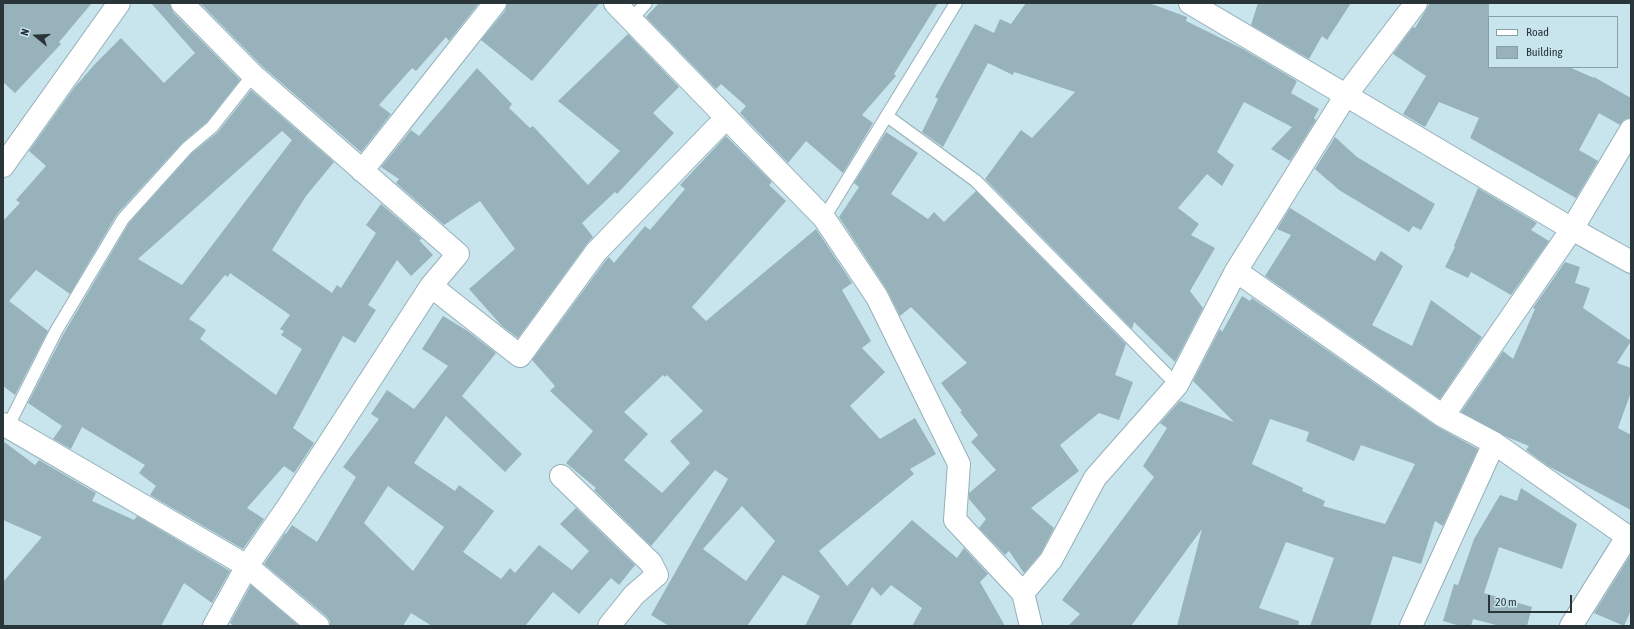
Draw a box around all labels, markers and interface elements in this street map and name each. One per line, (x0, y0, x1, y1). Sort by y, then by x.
north arrow (16, 16, 56, 56)
legend (1488, 16, 1618, 68)
text: Road (1526, 25, 1549, 39)
text: N (18, 27, 31, 37)
text: Building (1526, 45, 1563, 59)
scale bar (1490, 587, 1574, 613)
text: 20 m (1495, 595, 1517, 609)

